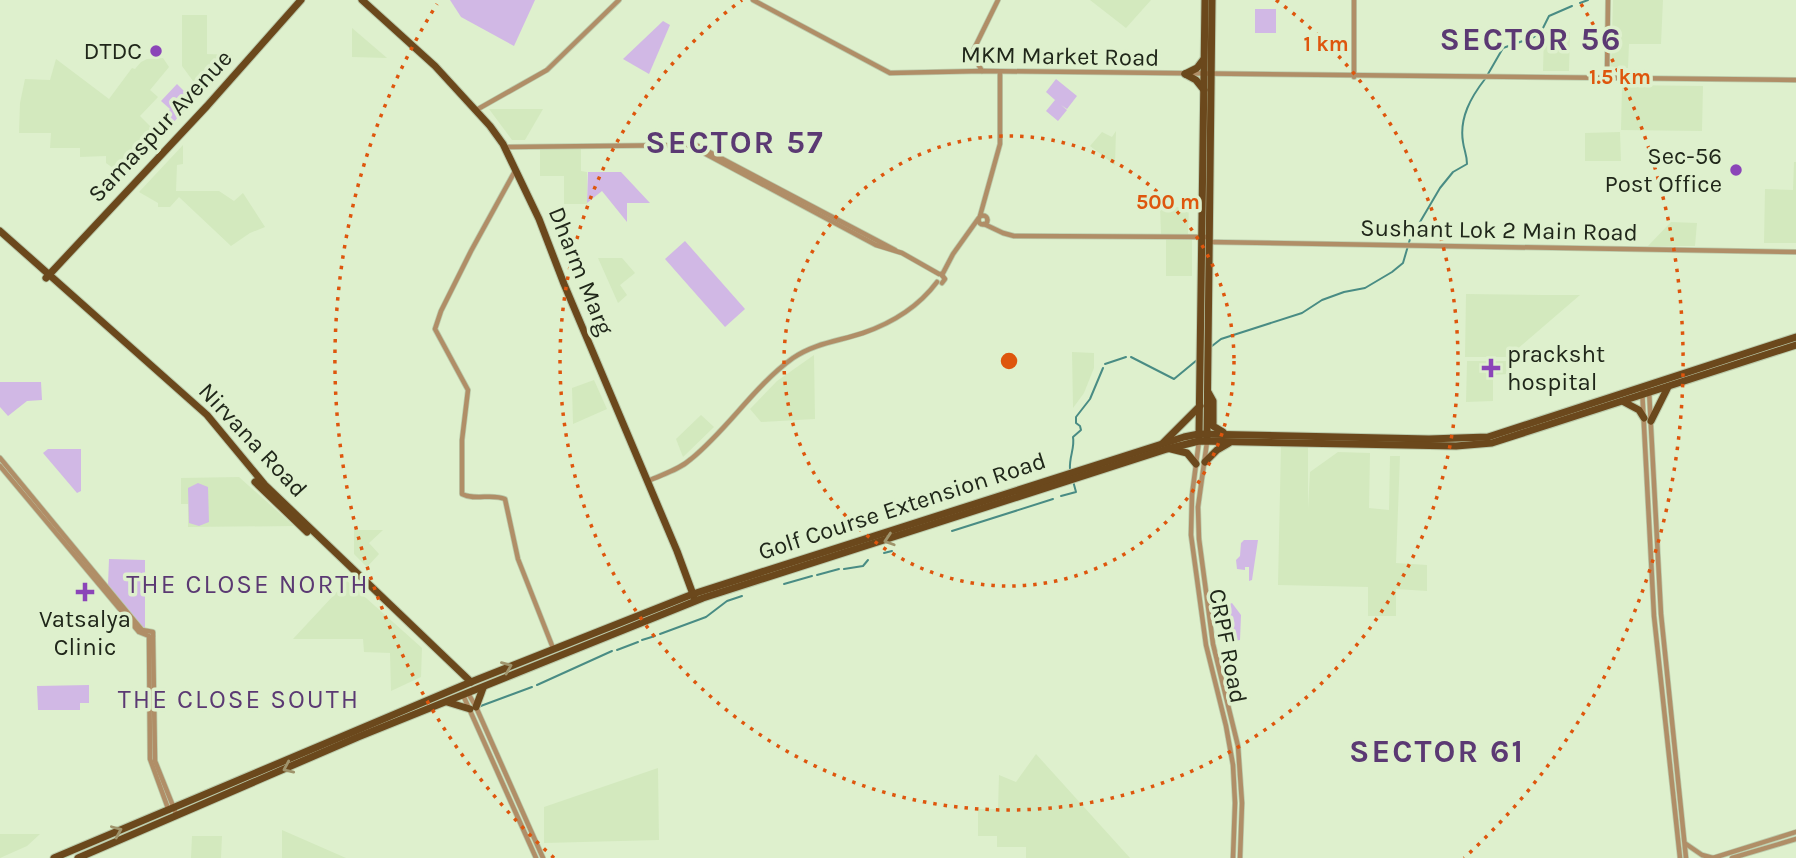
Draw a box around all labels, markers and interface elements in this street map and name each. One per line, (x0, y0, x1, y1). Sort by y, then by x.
district label: SECTOR 56 (1439, 21, 1623, 58)
text: 1 km (1303, 32, 1349, 56)
place label: DTDC (84, 37, 142, 65)
street label: MKM Market Road (960, 40, 1160, 72)
marker: DTDC (148, 43, 164, 59)
street label: Samaspur Avenue (82, 44, 238, 208)
text: 1.5 km (1589, 65, 1651, 89)
district label: SECTOR 57 (645, 124, 825, 161)
place label: Sec-56 Post Office (1604, 142, 1722, 198)
marker: Sec-56 Post Office (1728, 162, 1744, 178)
text: 500 m (1136, 190, 1200, 214)
street label: Dharm Marg (543, 203, 620, 340)
street label: Sushant Lok 2 Main Road (1360, 214, 1638, 246)
place label: pracksht hospital (1507, 340, 1605, 396)
centre of rings (997, 349, 1021, 373)
marker: pracksht hospital (1481, 358, 1501, 378)
street label: Nirvana Road (193, 377, 313, 503)
street label: Golf Course Extension Road (755, 446, 1049, 566)
one-way arrow (884, 531, 896, 546)
district label: THE CLOSE NORTH (126, 569, 370, 600)
marker: Vatsalya Clinic (75, 582, 95, 602)
street label: CRPF Road (1203, 586, 1253, 706)
place label: Vatsalya Clinic (39, 605, 131, 661)
one-way arrow (501, 662, 513, 676)
district label: THE CLOSE SOUTH (118, 684, 360, 715)
district label: SECTOR 61 (1349, 733, 1525, 770)
one-way arrow (283, 760, 295, 774)
one-way arrow (109, 825, 122, 839)

